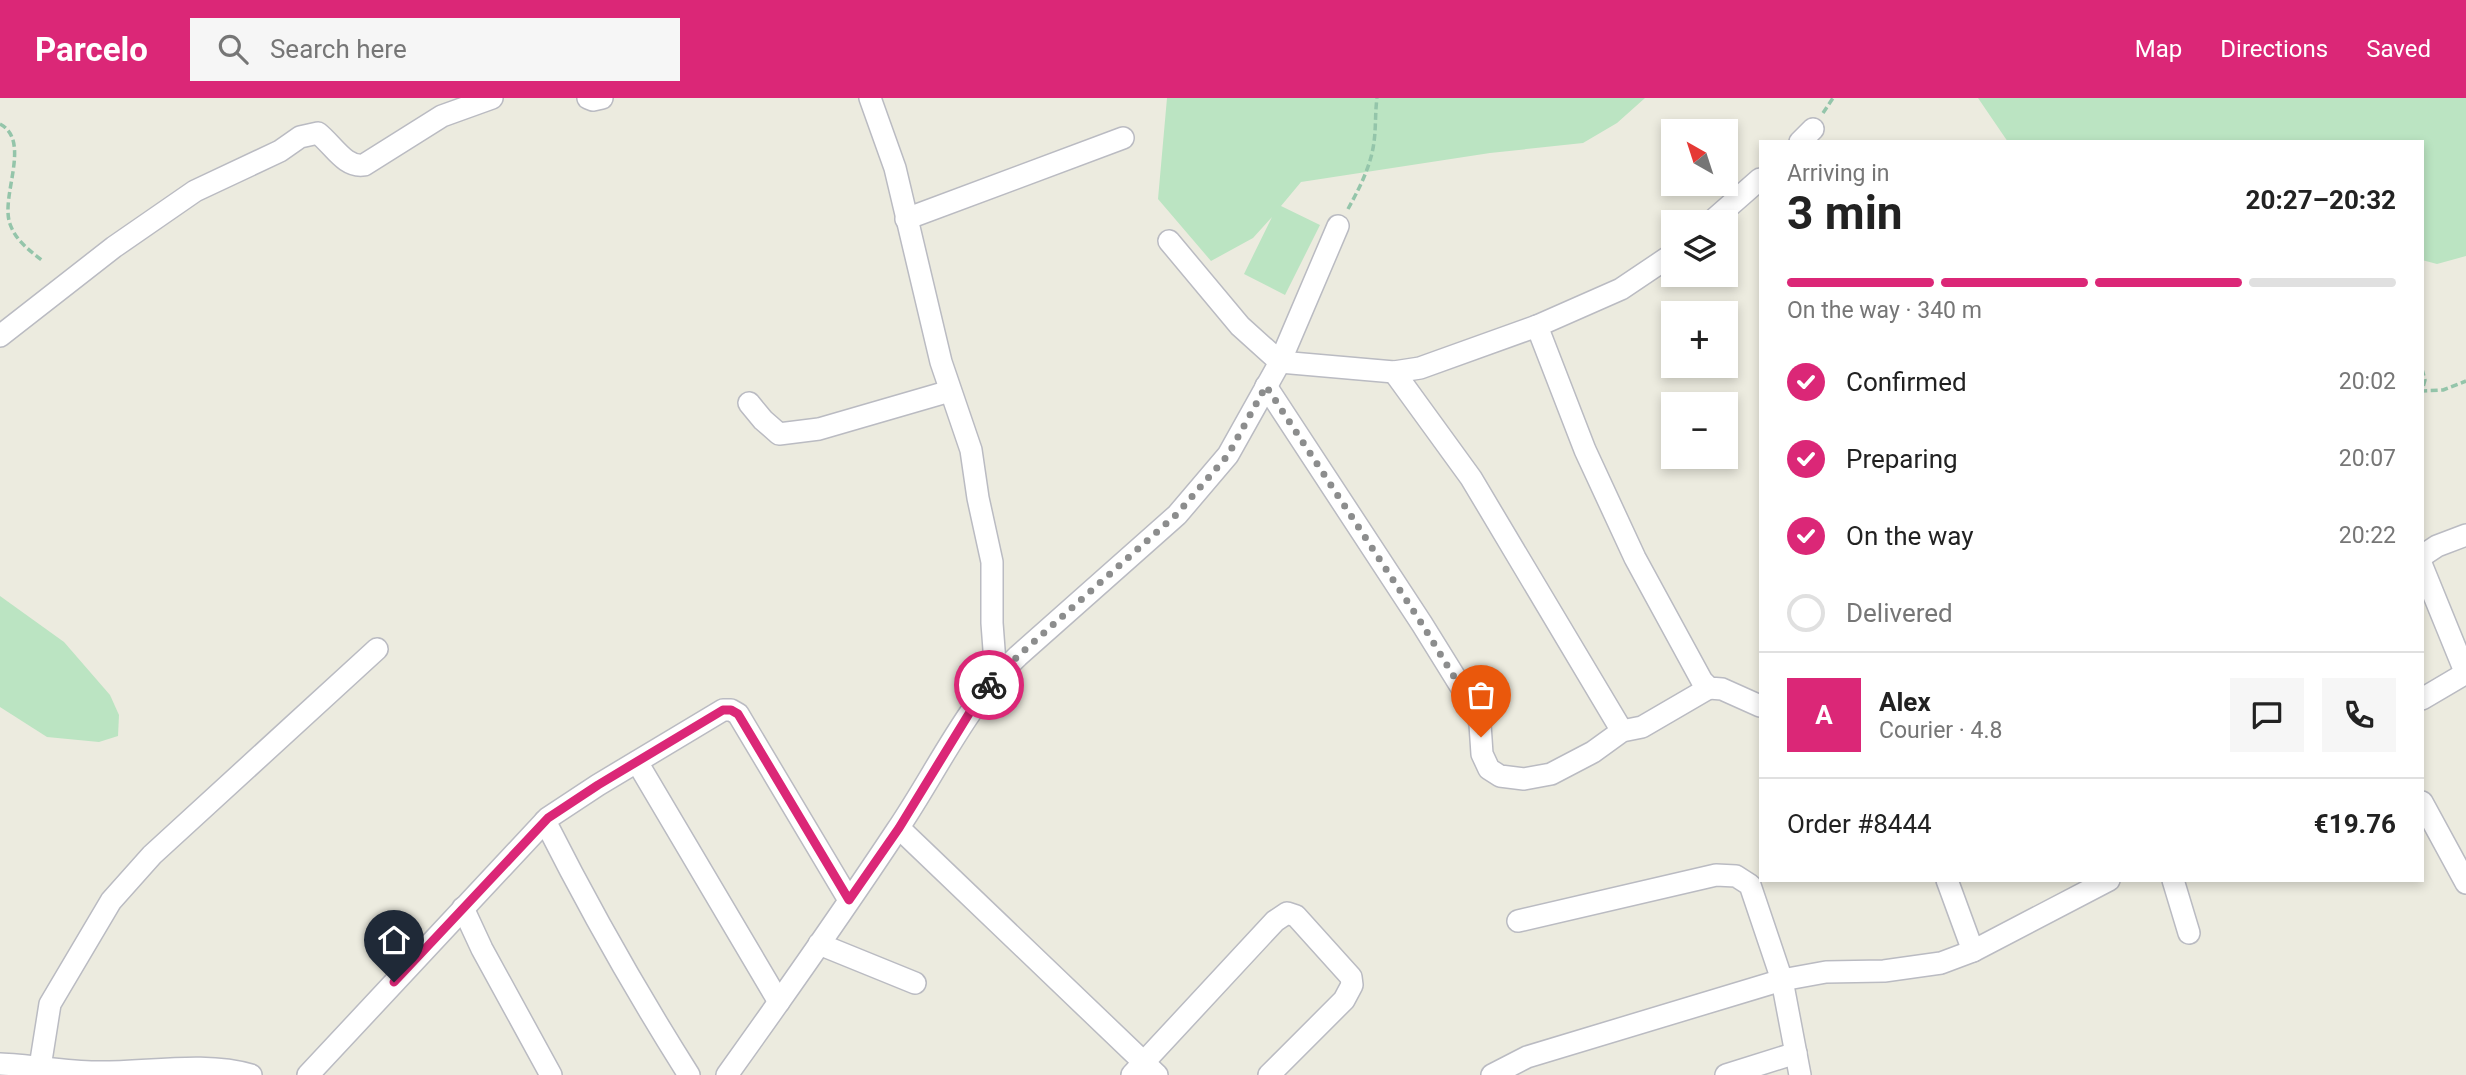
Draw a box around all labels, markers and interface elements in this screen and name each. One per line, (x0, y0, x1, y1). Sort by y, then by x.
search box (190, 18, 680, 81)
text: Parcelo (35, 30, 148, 69)
icon: search (214, 30, 252, 68)
text: Search here (270, 34, 407, 64)
text: Map (2135, 35, 2182, 63)
text: Directions (2220, 35, 2328, 63)
text: Saved (2366, 35, 2431, 63)
north arrow (1661, 119, 1738, 196)
map controls (1661, 119, 1738, 469)
text: Arriving in (1787, 160, 1890, 187)
text: 20:27–20:32 (2246, 185, 2396, 215)
text: 3 min (1787, 186, 1903, 240)
button: layers (1661, 210, 1738, 287)
text: On the way · 340 m (1787, 297, 1982, 324)
button: + (1661, 301, 1738, 378)
icon: check (1787, 363, 1825, 401)
text: Confirmed (1846, 367, 1967, 397)
text: 20:02 (2339, 368, 2396, 395)
button: − (1661, 392, 1738, 469)
icon: check (1787, 440, 1825, 478)
text: Preparing (1846, 444, 1958, 474)
text: 20:07 (2339, 445, 2396, 472)
icon: check (1787, 517, 1825, 555)
text: On the way (1846, 521, 1974, 551)
text: 20:22 (2339, 522, 2396, 549)
text: Delivered (1846, 598, 1953, 628)
courier (954, 650, 1024, 720)
pin (1451, 665, 1511, 737)
icon: bike (970, 666, 1008, 704)
icon: bag (1462, 676, 1500, 714)
button: chat (2230, 678, 2304, 752)
button: phone (2322, 678, 2396, 752)
text: Alex (1879, 687, 1931, 717)
text: A (1815, 700, 1833, 730)
text: Courier · 4.8 (1879, 717, 2002, 744)
text: Order #8444 (1787, 809, 1932, 839)
text: €19.76 (2314, 809, 2396, 839)
pin (364, 910, 424, 982)
icon: home (375, 921, 413, 959)

